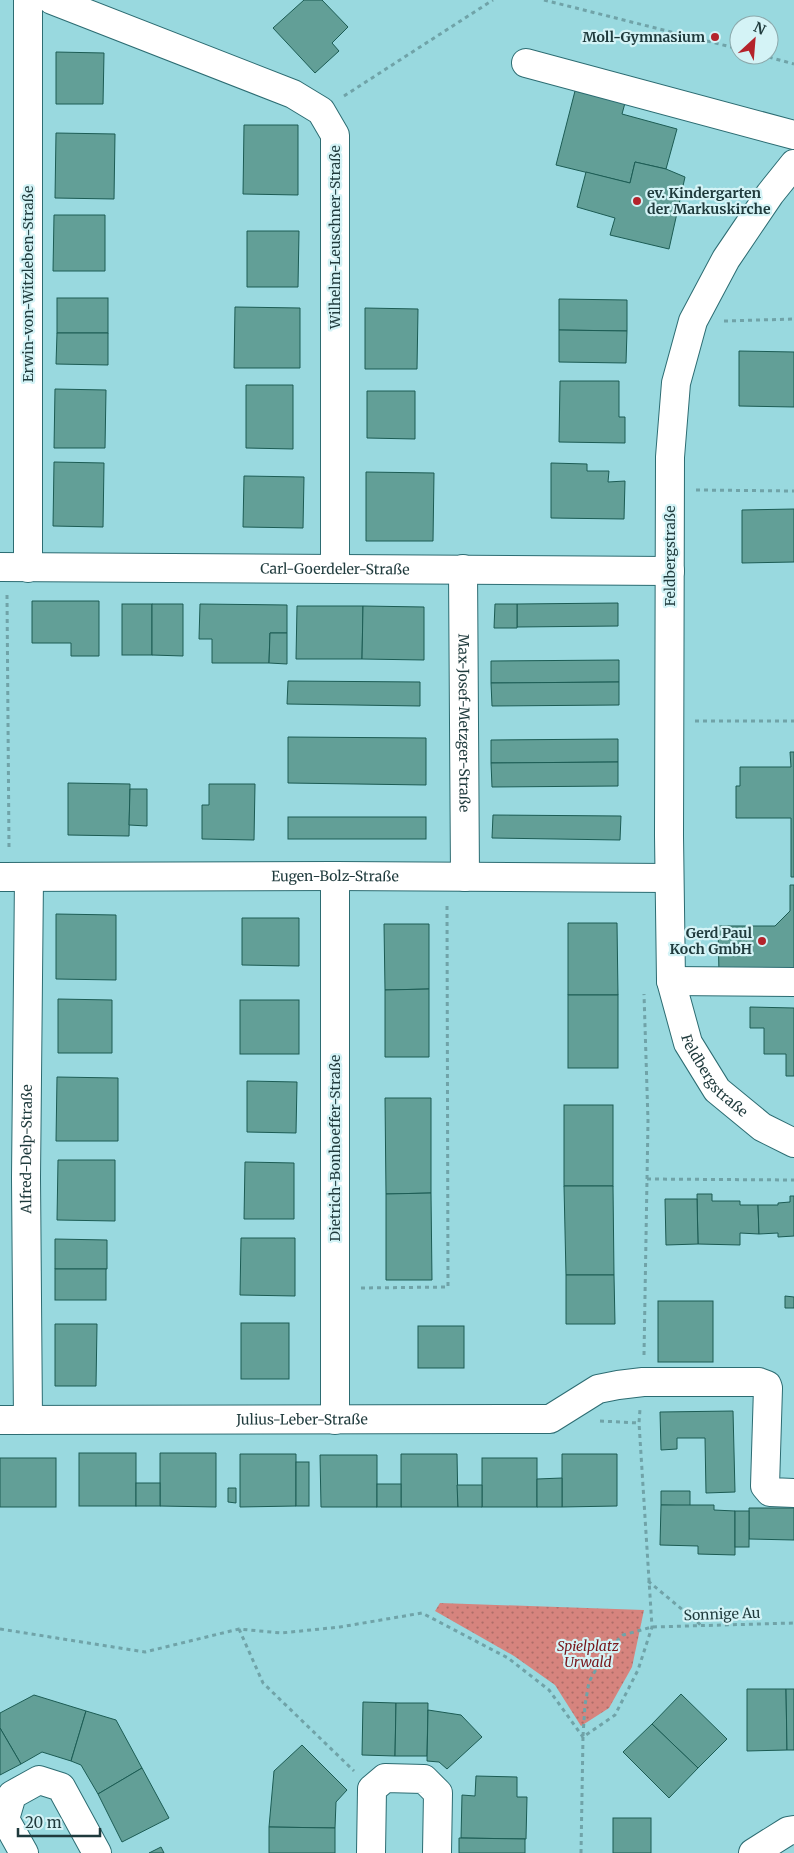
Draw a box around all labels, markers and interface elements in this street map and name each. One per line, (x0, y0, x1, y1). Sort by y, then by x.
north arrow (729, 15, 779, 65)
text: N (751, 18, 769, 39)
place label: Moll-Gymnasium (582, 28, 705, 46)
marker: Moll-Gymnasium (709, 31, 721, 43)
street label: Wilhelm-Leuschner-Straße (326, 145, 344, 330)
place label: ev. Kindergarten der Markuskirche (647, 184, 771, 218)
street label: Erwin-von-Witzleben-Straße (19, 186, 37, 382)
marker: ev. Kindergarten der Markuskirche (631, 195, 643, 207)
street label: Feldbergstraße (661, 505, 679, 607)
street label: Carl-Goerdeler-Straße (260, 560, 410, 578)
street label: Max-Josef-Metzger-Straße (454, 634, 474, 812)
street label: Eugen-Bolz-Straße (271, 867, 399, 885)
place label: Gerd Paul Koch GmbH (670, 924, 752, 958)
marker: Gerd Paul Koch GmbH (756, 935, 768, 947)
street label: Feldbergstraße (677, 1032, 752, 1121)
street label: Dietrich-Bonhoeffer-Straße (326, 1055, 344, 1241)
street label: Alfred-Delp-Straße (17, 1084, 36, 1215)
street label: Julius-Leber-Straße (235, 1410, 368, 1429)
street label: Sonnige Au (683, 1604, 761, 1624)
park label: Spielplatz Urwald (557, 1637, 620, 1671)
scale bar (18, 1806, 100, 1838)
text: 20 m (25, 1813, 62, 1832)

